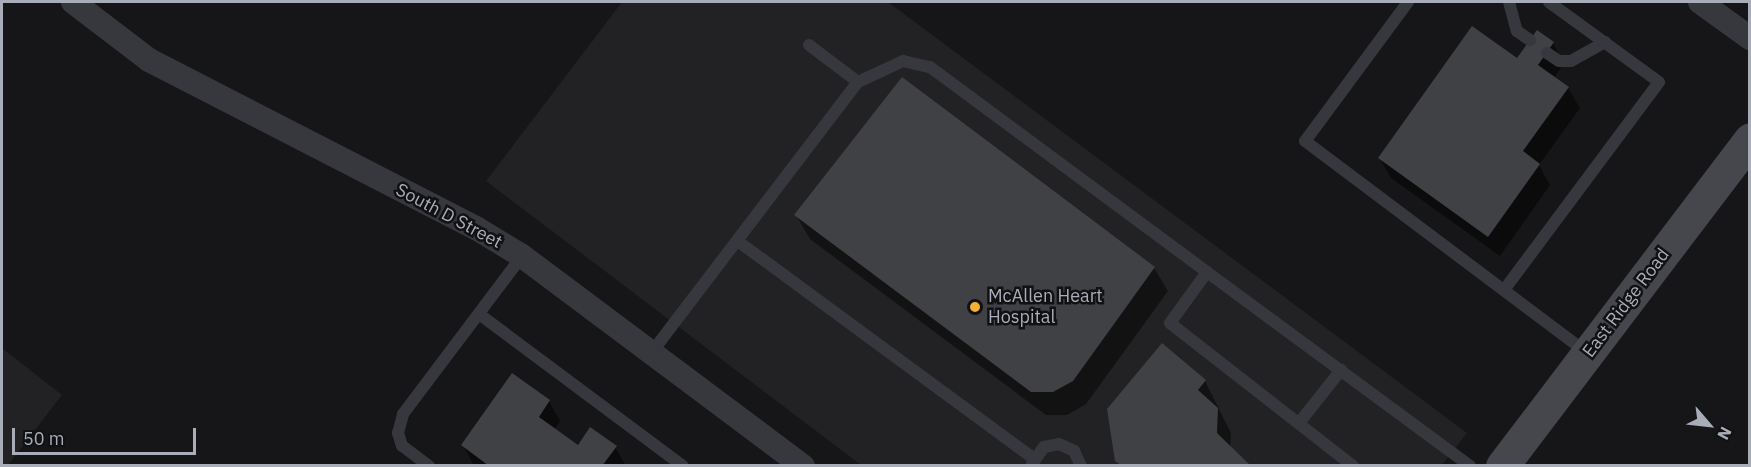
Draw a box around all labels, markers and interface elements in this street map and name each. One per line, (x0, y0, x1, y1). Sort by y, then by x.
street label: South D Street (392, 179, 506, 253)
street label: East Ridge Road (1578, 244, 1674, 362)
place label: McAllen Heart Hospital (988, 286, 1103, 328)
marker: McAllen Heart Hospital (966, 298, 984, 316)
north arrow (1679, 395, 1739, 455)
scale bar (15, 416, 200, 454)
text: N (1713, 424, 1736, 443)
text: 50 m (23, 427, 65, 450)

